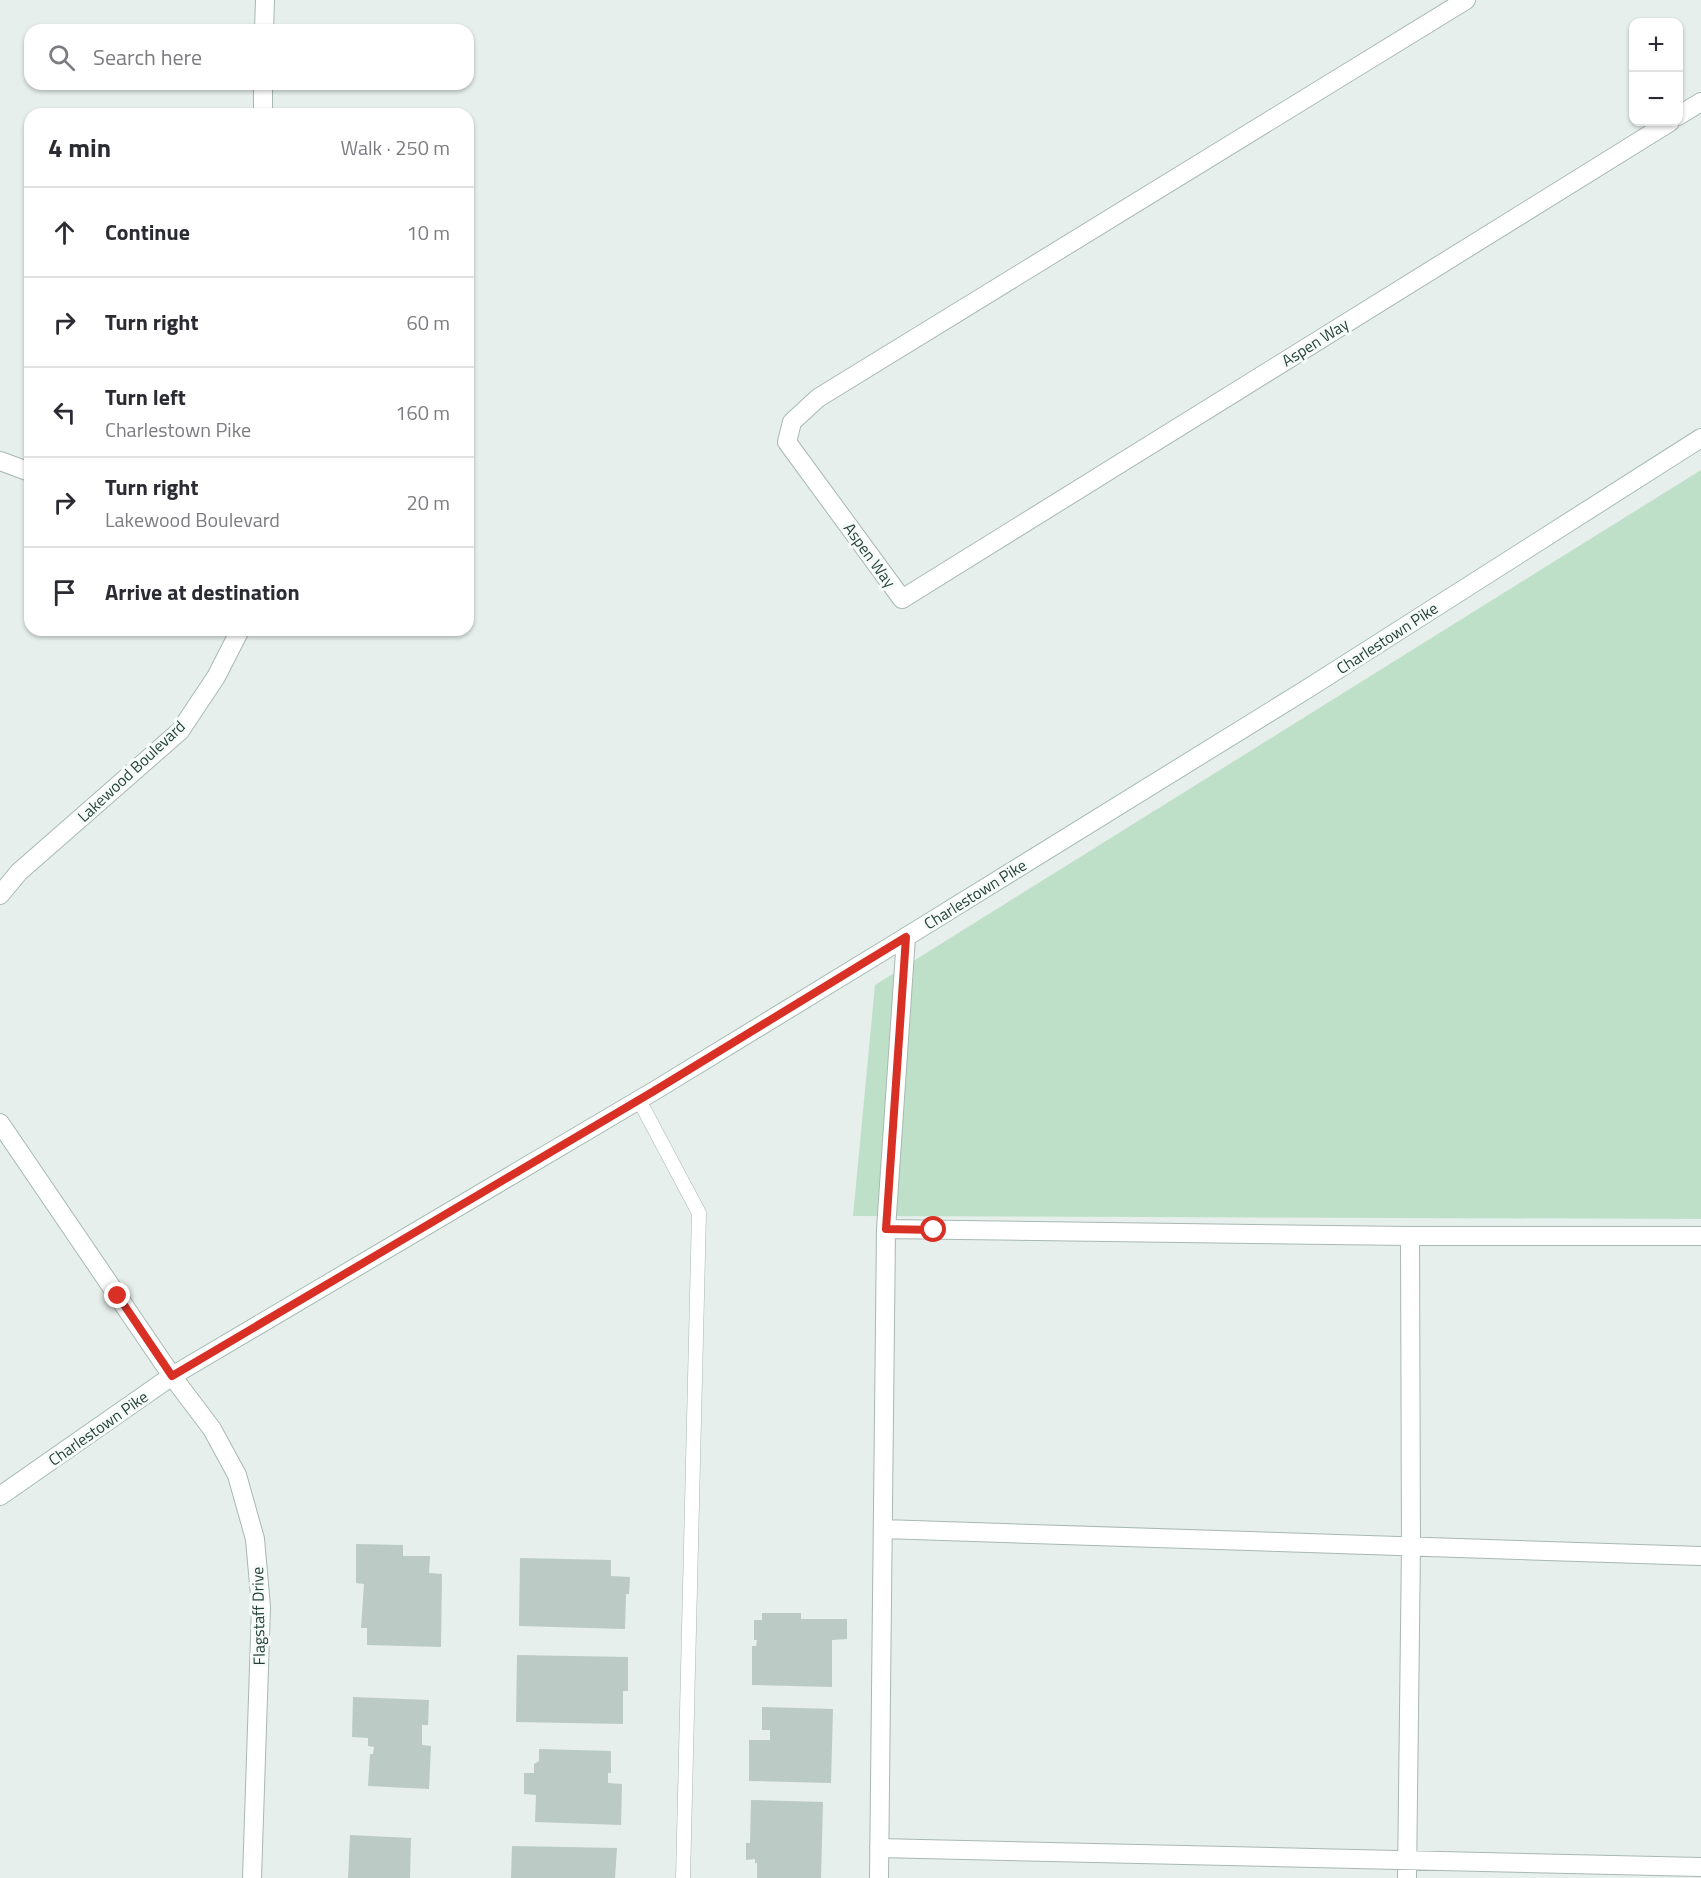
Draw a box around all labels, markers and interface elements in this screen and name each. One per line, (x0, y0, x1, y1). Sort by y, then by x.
map controls (1629, 18, 1683, 126)
button: + (1629, 18, 1683, 72)
search box (24, 24, 474, 90)
text: Search here (93, 40, 202, 74)
icon: search (45, 41, 78, 74)
button: − (1629, 72, 1683, 126)
text: 4 min (48, 128, 111, 167)
text: Walk · 250 m (341, 132, 450, 163)
text: Continue (105, 215, 190, 249)
icon: ahead (48, 216, 81, 249)
text: 10 m (406, 217, 450, 248)
text: Turn right (105, 305, 199, 339)
icon: right (48, 306, 81, 339)
text: 60 m (406, 307, 450, 338)
street label: Aspen Way (1277, 312, 1353, 372)
text: Turn left (105, 380, 186, 414)
icon: left (48, 396, 81, 429)
text: 160 m (395, 397, 450, 428)
text: Charlestown Pike (105, 414, 251, 445)
text: Turn right (105, 470, 199, 504)
icon: right (48, 486, 81, 519)
text: 20 m (406, 487, 450, 518)
text: Lakewood Boulevard (105, 504, 280, 535)
street label: Aspen Way (838, 518, 902, 593)
text: Arrive at destination (105, 575, 300, 609)
icon: arrive (48, 576, 81, 609)
street label: Charlestown Pike (1331, 596, 1443, 680)
street label: Lakewood Boulevard (72, 714, 190, 828)
street label: Charlestown Pike (919, 853, 1031, 935)
route start (920, 1216, 946, 1242)
route end (104, 1282, 130, 1308)
street label: Charlestown Pike (43, 1385, 153, 1471)
street label: Flagstaff Drive (245, 1567, 271, 1665)

